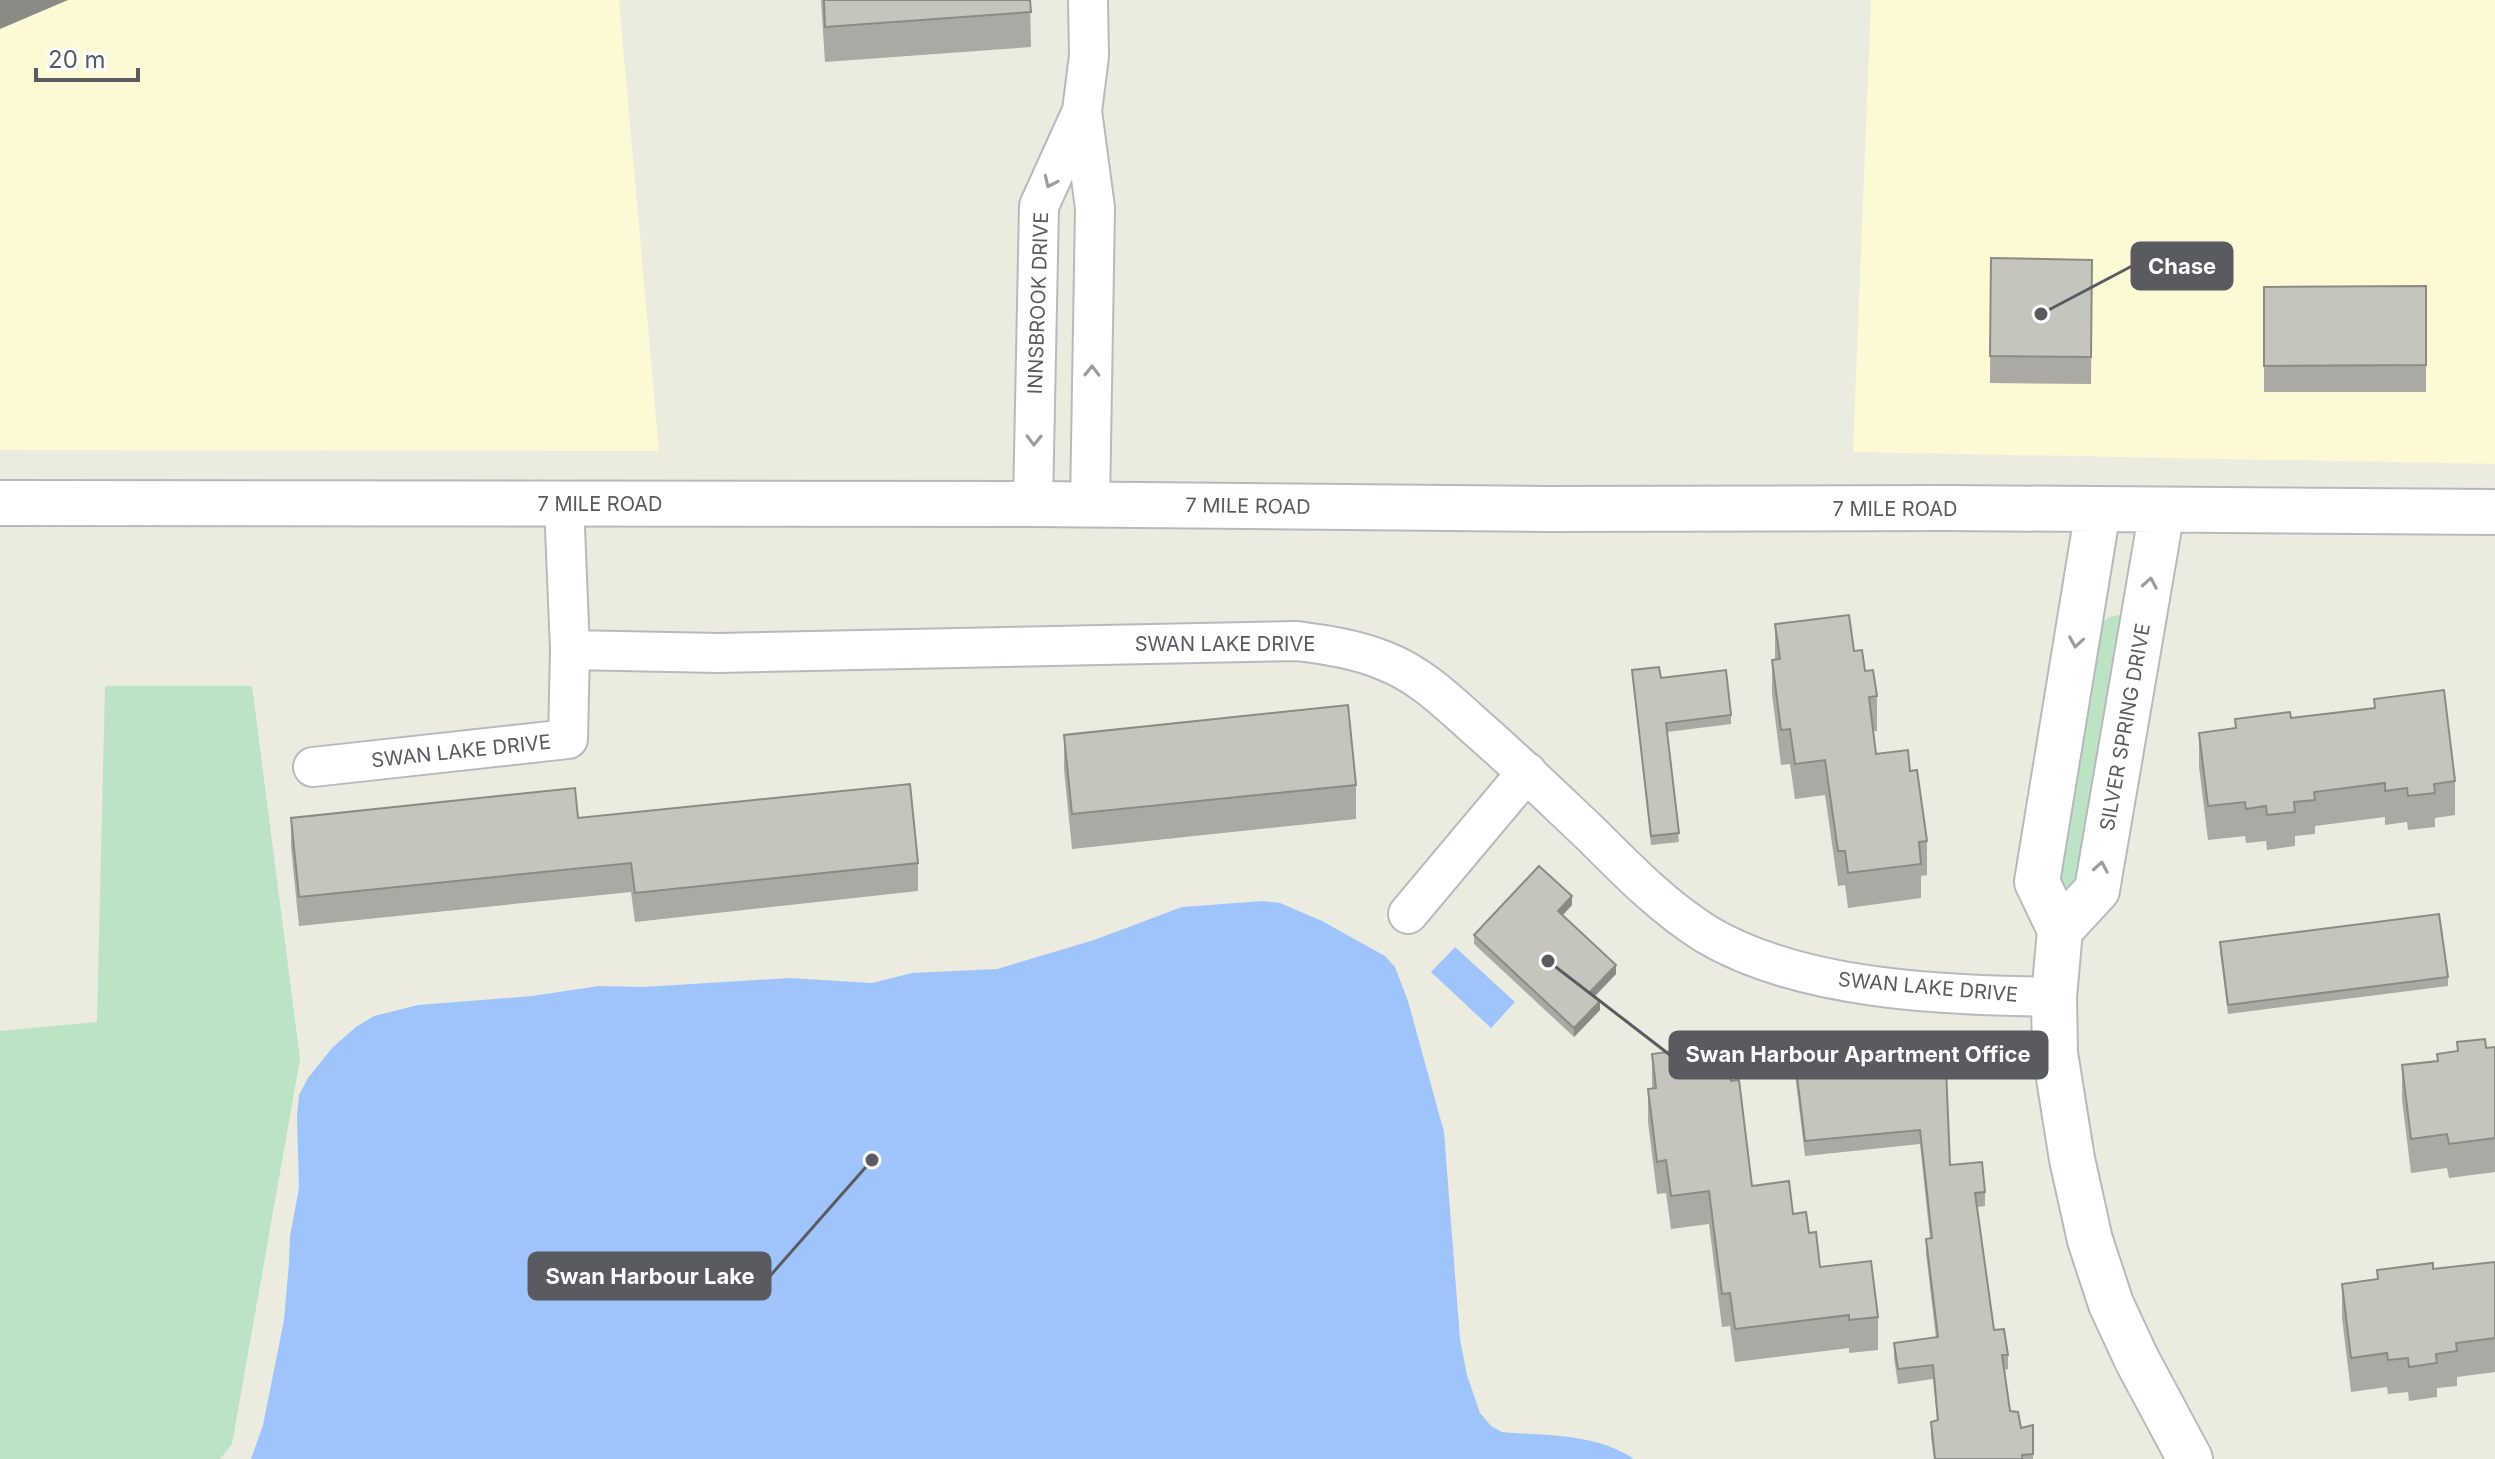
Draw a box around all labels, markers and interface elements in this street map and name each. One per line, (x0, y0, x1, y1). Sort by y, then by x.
scale bar (36, 32, 138, 82)
text: 20 m (48, 45, 106, 74)
one-way arrow (1044, 174, 1060, 188)
street label: INNSBROOK DRIVE (1023, 211, 1053, 395)
callout: Chase (2132, 243, 2232, 289)
text: Chase (2148, 253, 2216, 279)
one-way arrow (1084, 364, 1101, 377)
one-way arrow (1025, 434, 1043, 447)
street label: 7 MILE ROAD (537, 492, 663, 516)
street label: 7 MILE ROAD (1185, 493, 1311, 519)
street label: 7 MILE ROAD (1832, 497, 1958, 521)
one-way arrow (2140, 576, 2157, 590)
street label: SILVER SPRING DRIVE (2095, 621, 2155, 833)
street label: SWAN LAKE DRIVE (1135, 632, 1315, 656)
one-way arrow (2069, 635, 2086, 649)
street label: SWAN LAKE DRIVE (370, 730, 552, 772)
one-way arrow (2092, 860, 2109, 873)
street label: SWAN LAKE DRIVE (1837, 967, 2019, 1007)
callout: Swan Harbour Apartment Office (1670, 1032, 2047, 1078)
text: Swan Harbour Apartment Office (1685, 1041, 2031, 1067)
callout: Swan Harbour Lake (529, 1253, 770, 1299)
text: Swan Harbour Lake (545, 1263, 755, 1289)

